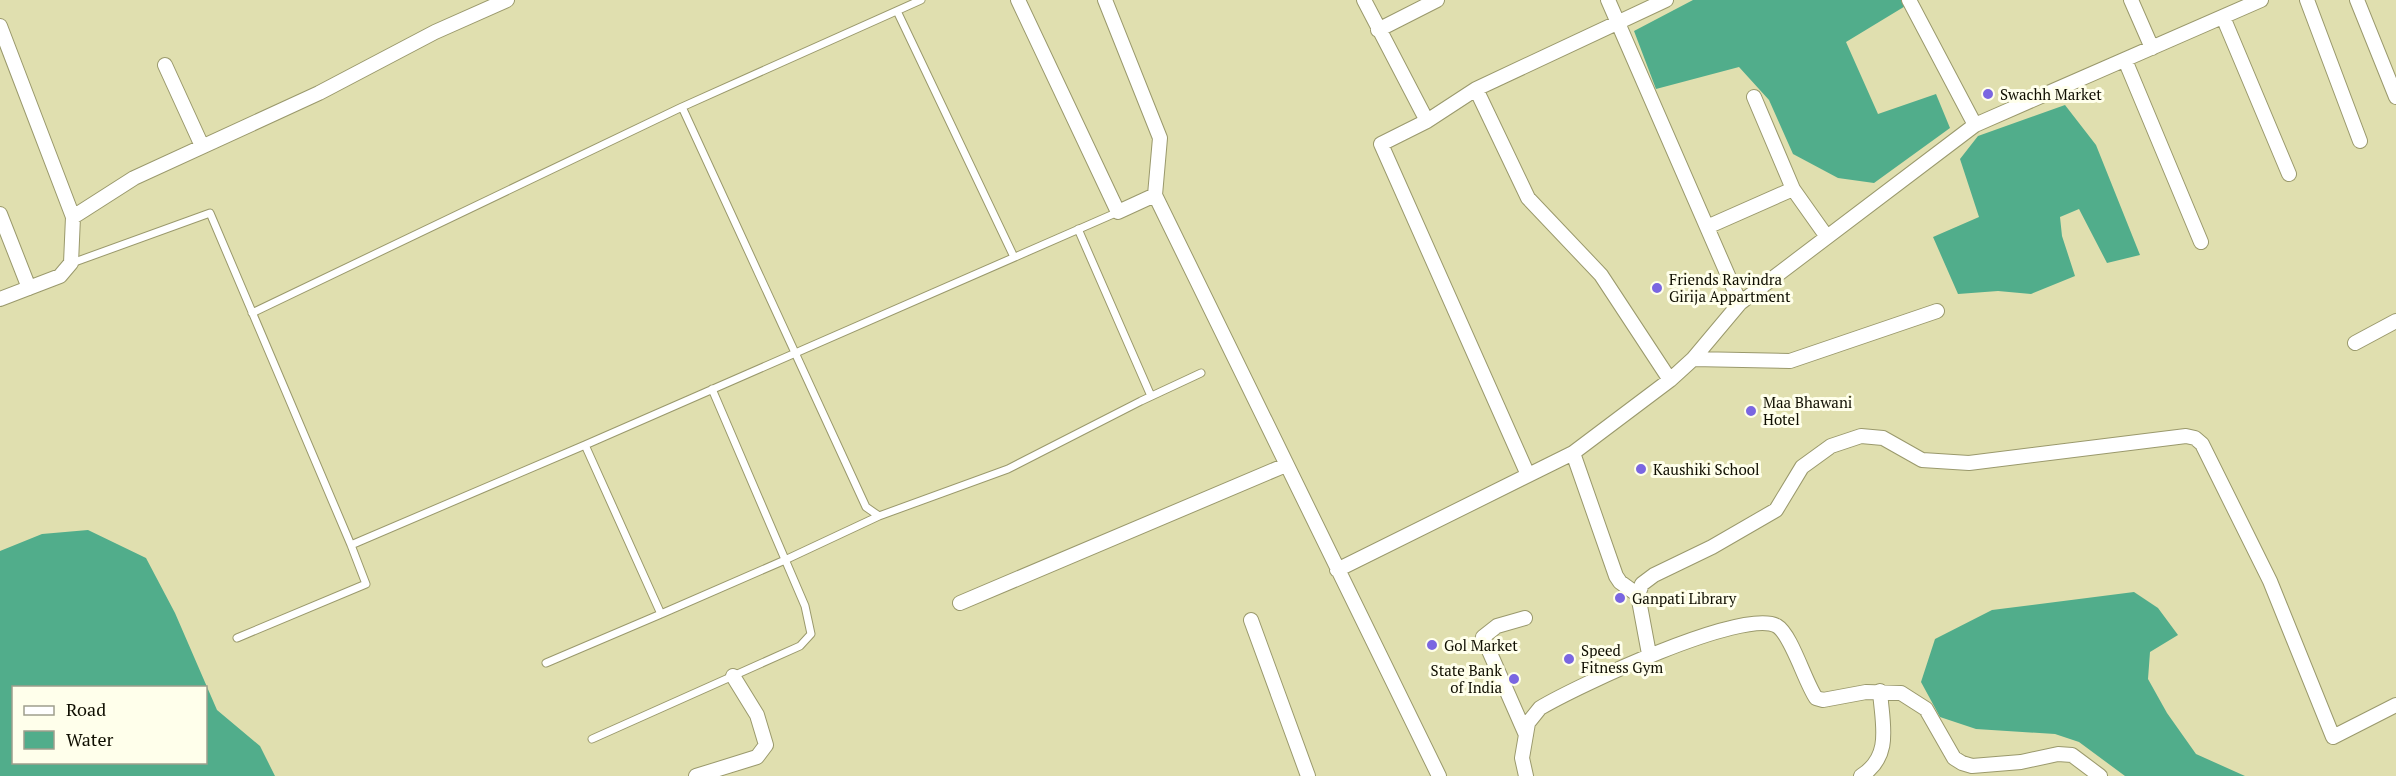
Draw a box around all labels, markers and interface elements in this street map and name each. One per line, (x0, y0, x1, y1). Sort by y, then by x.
place label: Swachh Market (2000, 84, 2102, 104)
marker: Swachh Market (1981, 87, 1995, 101)
place label: Friends Ravindra Girija Appartment (1669, 269, 1791, 306)
marker: Friends Ravindra Girija Appartment (1650, 281, 1664, 295)
place label: Maa Bhawani Hotel (1763, 392, 1852, 429)
marker: Maa Bhawani Hotel (1744, 404, 1758, 418)
place label: Kaushiki School (1653, 459, 1760, 479)
marker: Kaushiki School (1634, 462, 1648, 476)
place label: Ganpati Library (1632, 588, 1737, 608)
marker: Ganpati Library (1613, 591, 1627, 605)
place label: Gol Market (1444, 635, 1518, 655)
marker: Gol Market (1425, 638, 1439, 652)
place label: Speed Fitness Gym (1581, 640, 1663, 677)
marker: Speed Fitness Gym (1562, 652, 1576, 666)
place label: State Bank of India (1431, 660, 1502, 697)
marker: State Bank of India (1507, 672, 1521, 686)
legend (12, 686, 207, 764)
text: Road (66, 697, 106, 721)
text: Water (66, 727, 113, 751)

